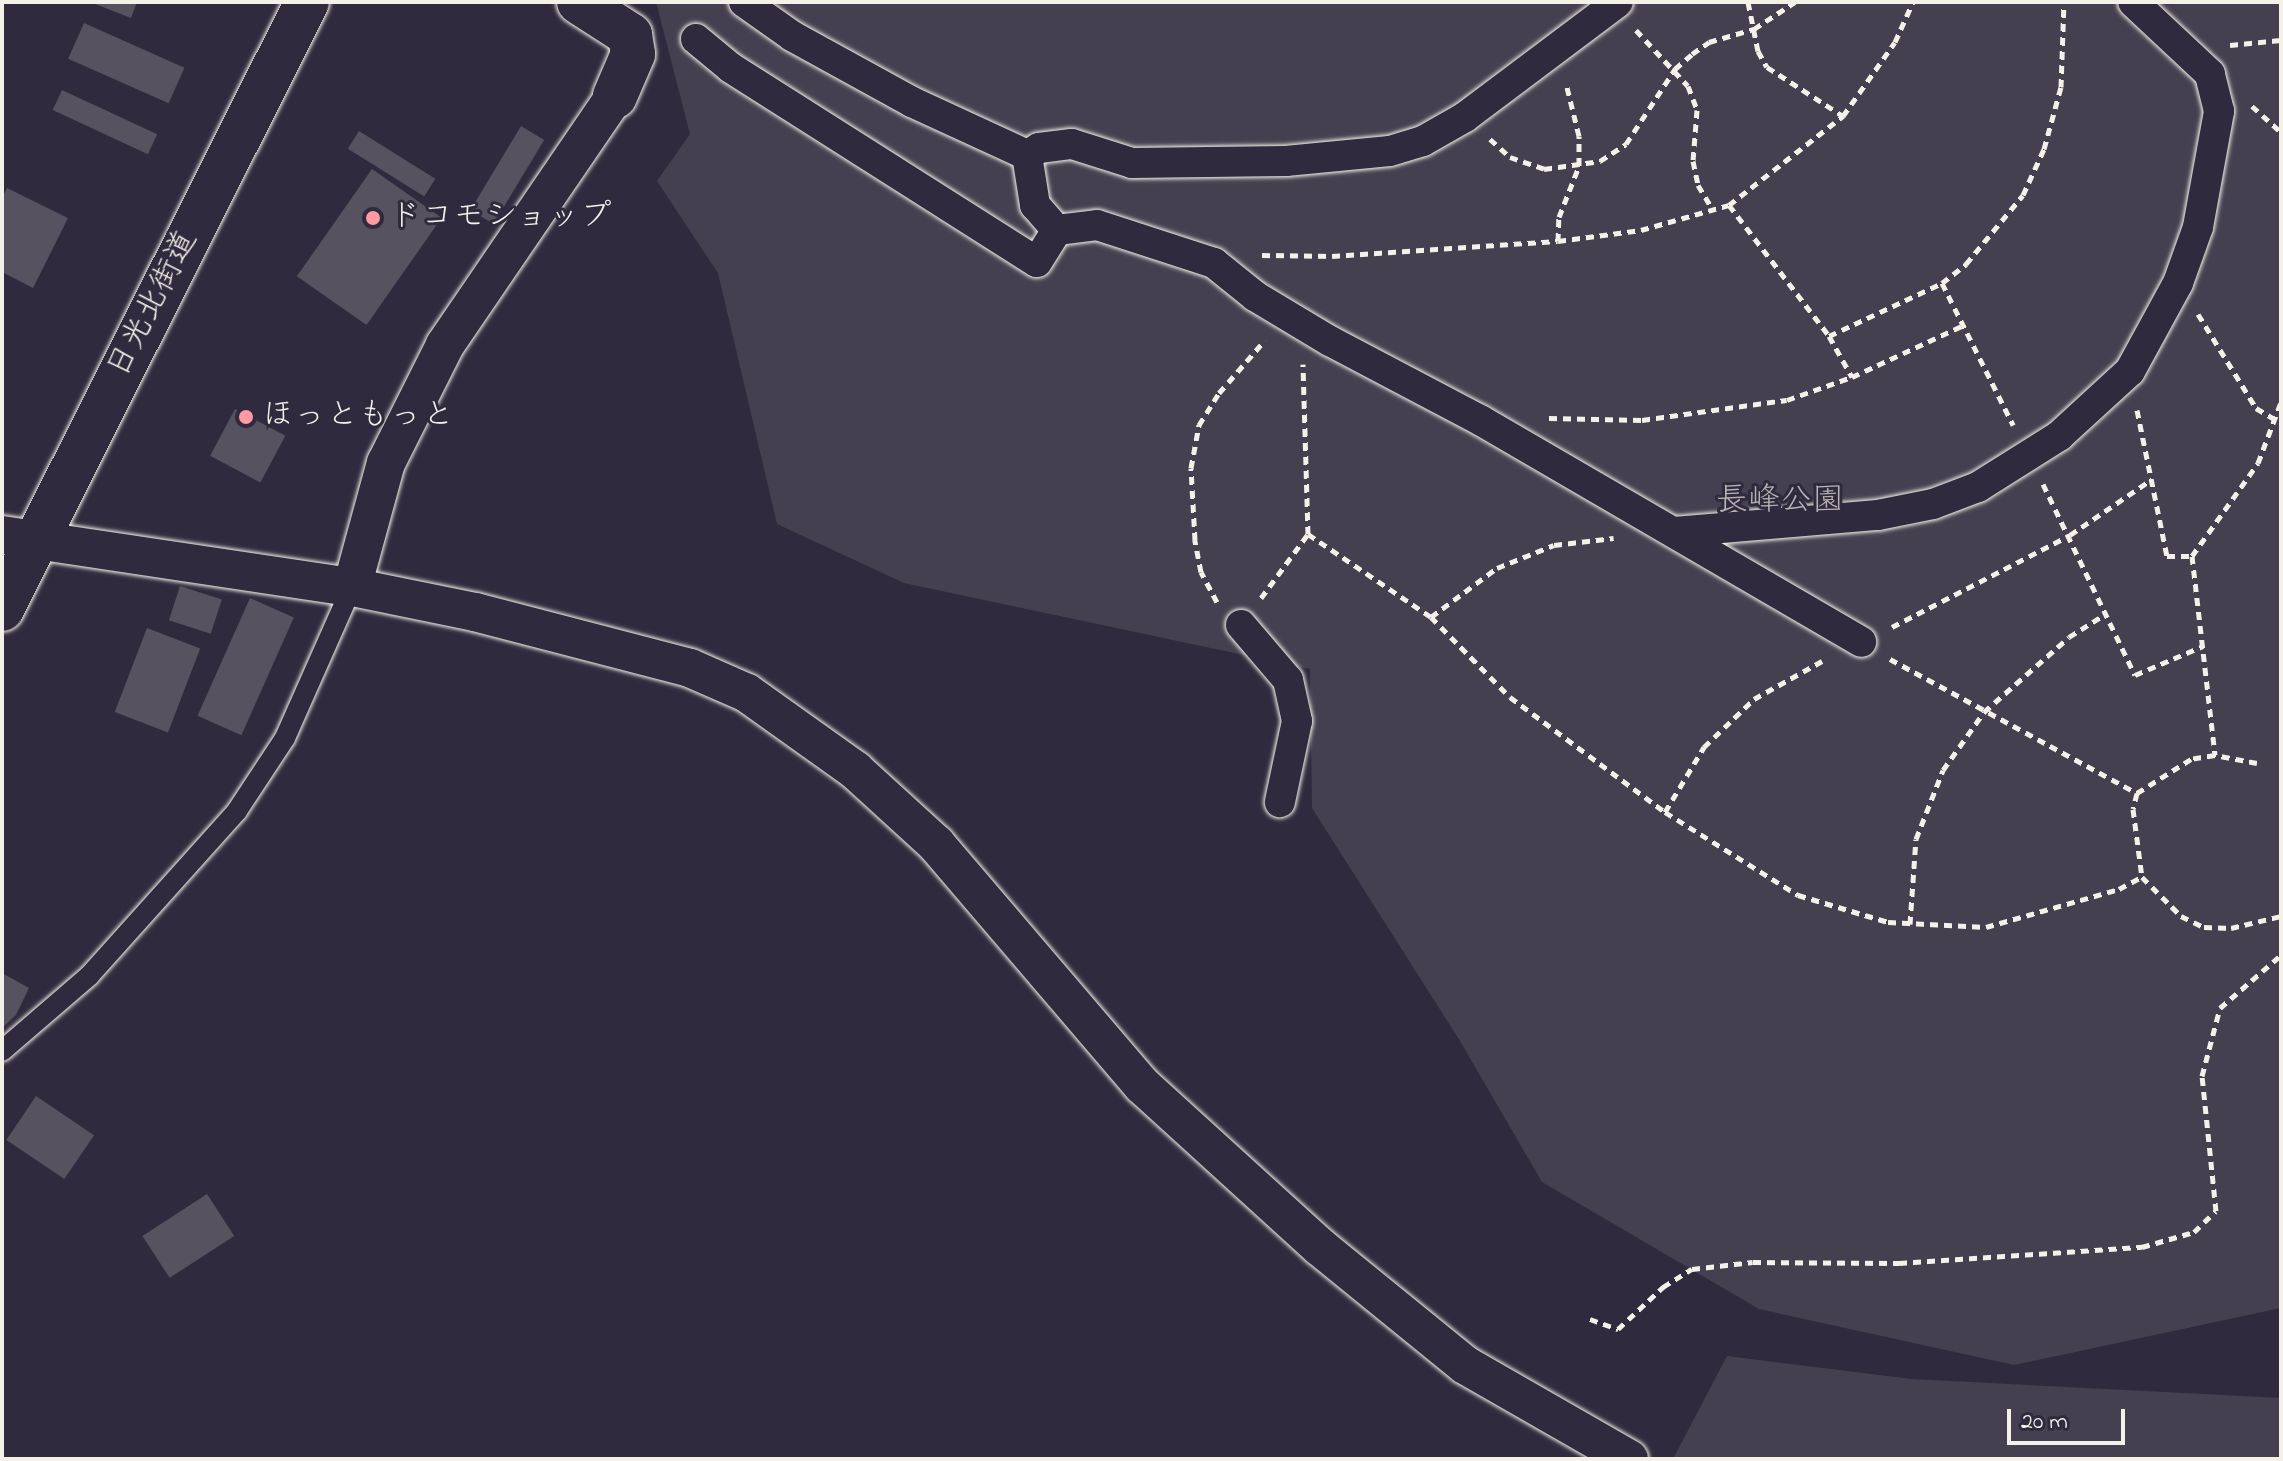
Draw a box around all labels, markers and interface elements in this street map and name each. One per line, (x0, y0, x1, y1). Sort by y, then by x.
place label: ドコモショップ (389, 199, 613, 237)
marker: ドコモショップ (364, 209, 382, 227)
street label: 日光北街道 (101, 225, 207, 385)
place label: ほっともっと (262, 398, 454, 436)
marker: ほっともっと (237, 408, 255, 426)
park label: 長峰公園 (1716, 483, 1844, 521)
scale bar (2011, 1393, 2129, 1443)
text: 20 m (2021, 1405, 2068, 1440)

